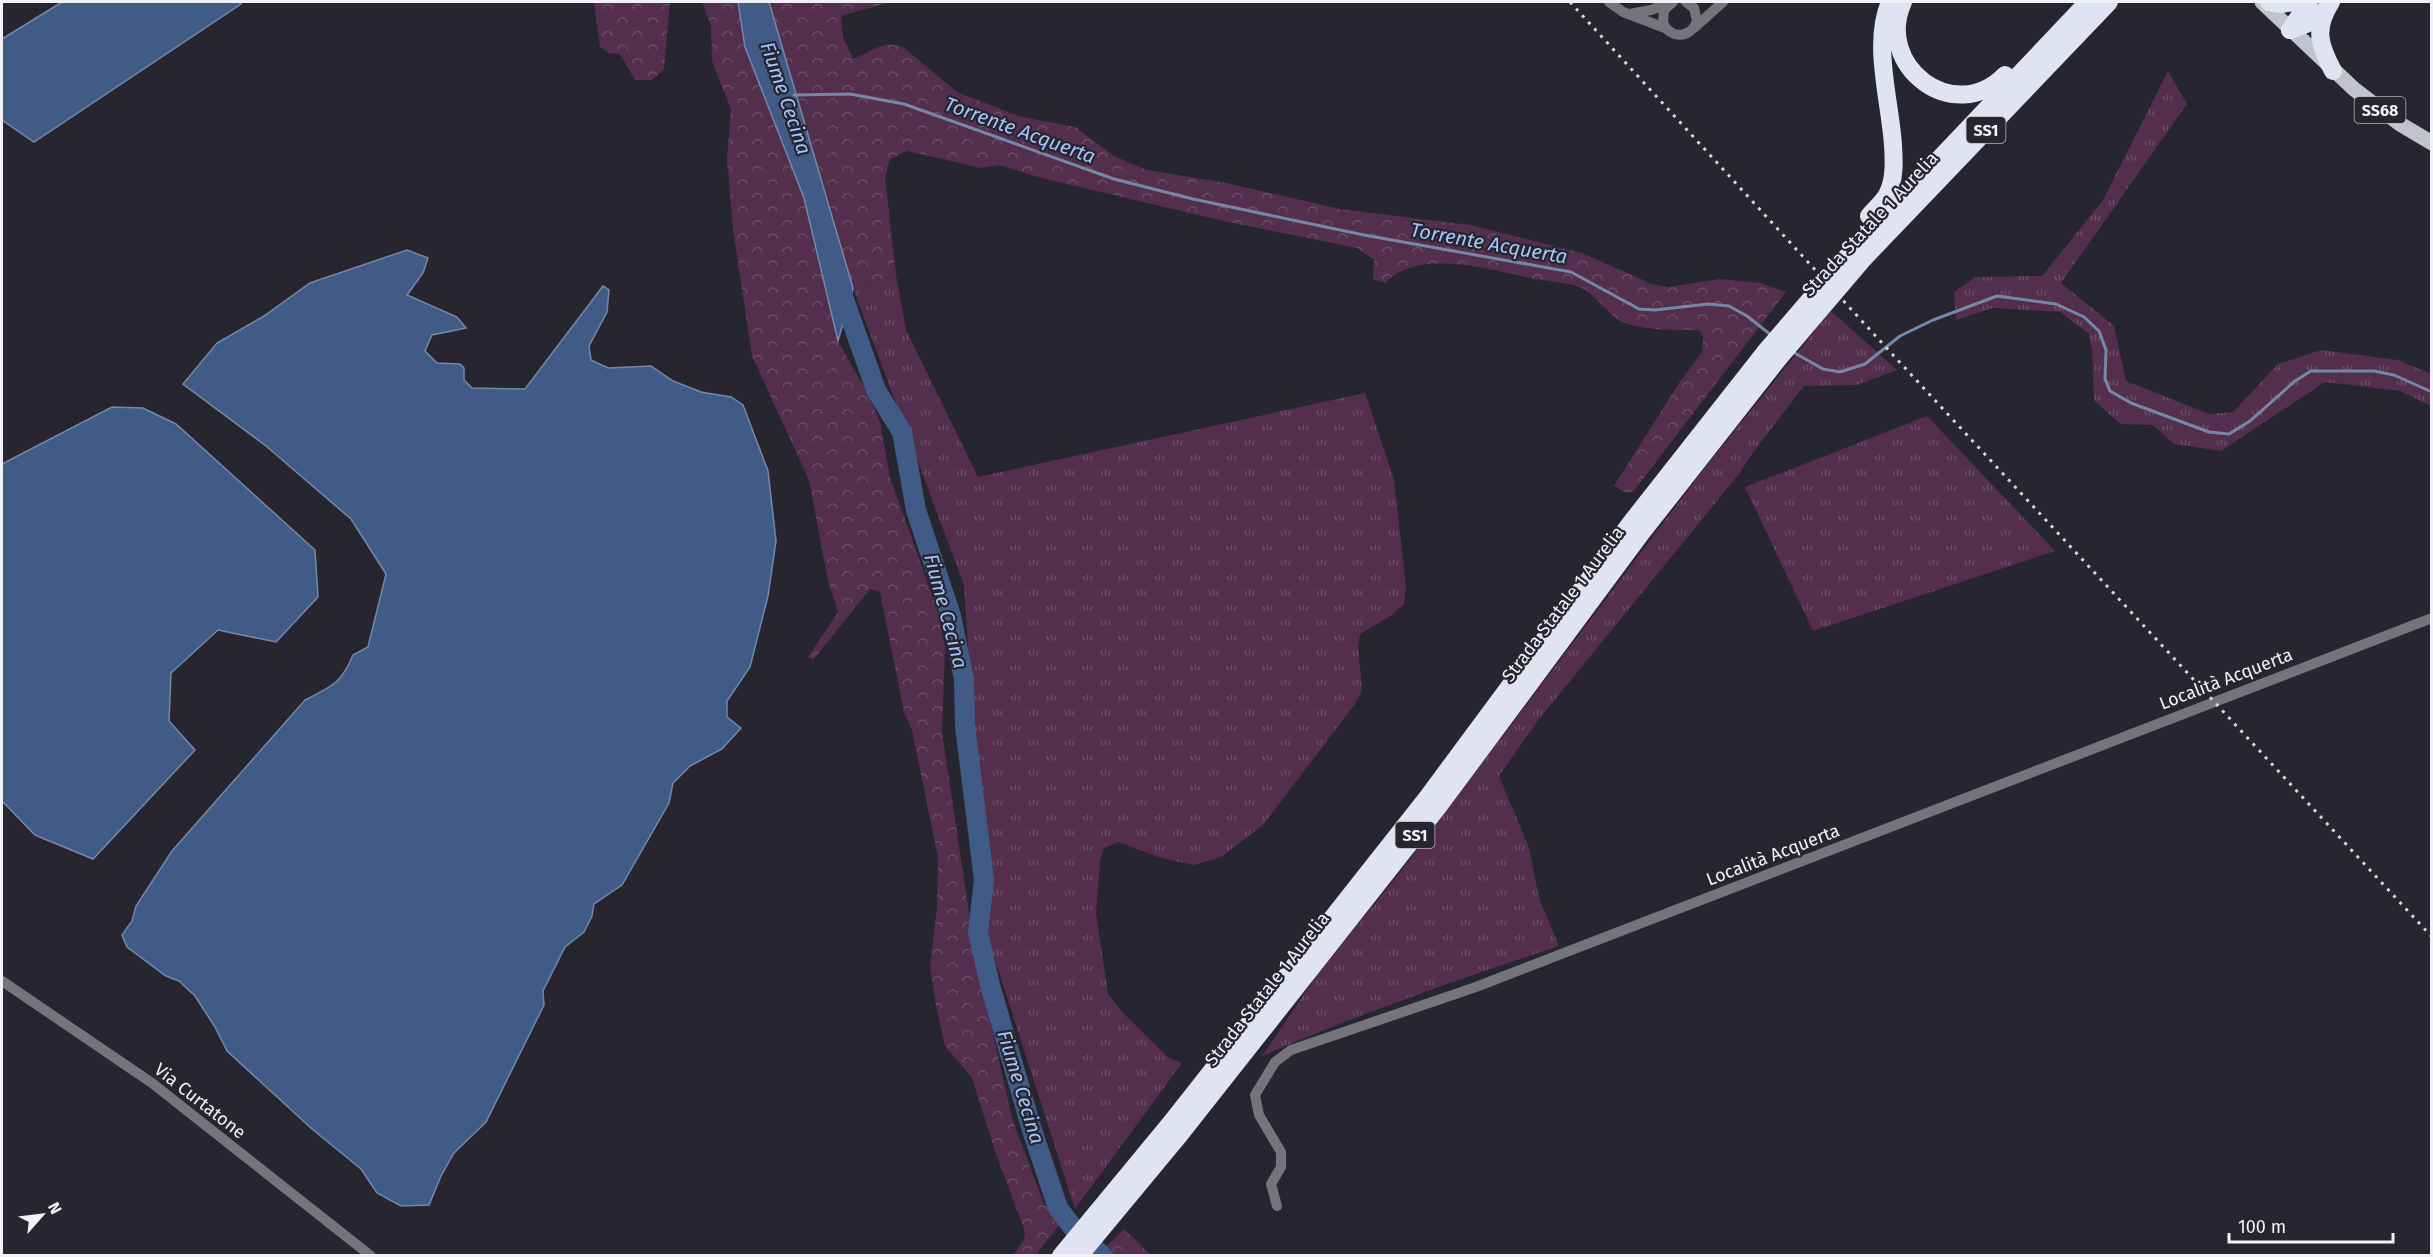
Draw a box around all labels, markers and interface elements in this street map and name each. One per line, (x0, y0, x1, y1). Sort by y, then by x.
water label: Fiume Cecina (756, 39, 816, 157)
water label: Torrente Acquerta (941, 92, 1099, 168)
road number: SS68 (2354, 97, 2406, 123)
road number: SS1 (1966, 117, 2006, 143)
street label: Strada Statale 1 Aurelia (1797, 147, 1943, 301)
water label: Torrente Acquerta (1409, 217, 1569, 269)
street label: Strada Statale 1 Aurelia (1497, 522, 1629, 686)
water label: Fiume Cecina (919, 551, 973, 671)
street label: Località Acquerta (2156, 643, 2296, 715)
street label: Località Acquerta (1703, 819, 1843, 891)
road number: SS1 (1396, 822, 1434, 848)
street label: Strada Statale 1 Aurelia (1200, 908, 1334, 1070)
water label: Fiume Cecina (992, 1027, 1050, 1147)
street label: Via Curtatone (150, 1058, 250, 1144)
north arrow (12, 1185, 72, 1245)
text: N (44, 1199, 66, 1217)
scale bar (2229, 1206, 2392, 1244)
text: 100 m (2238, 1216, 2286, 1238)

